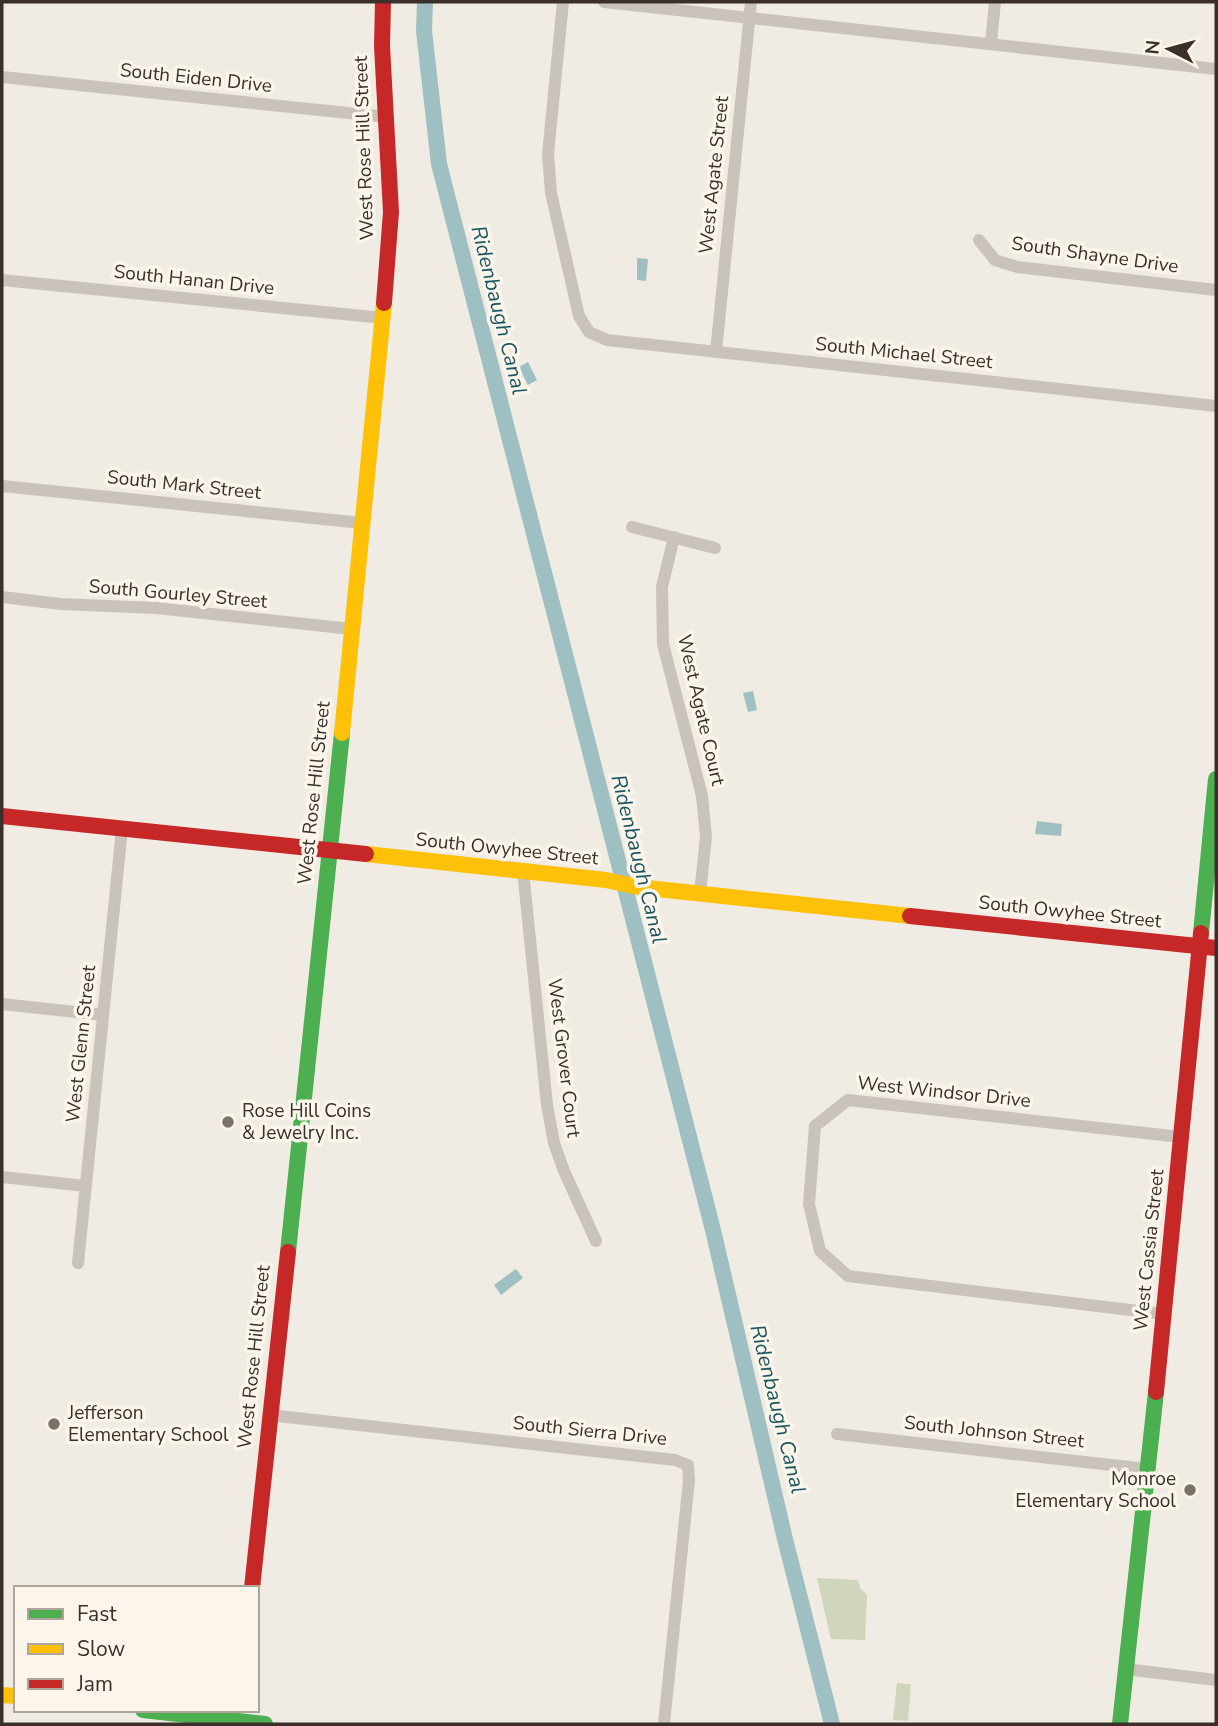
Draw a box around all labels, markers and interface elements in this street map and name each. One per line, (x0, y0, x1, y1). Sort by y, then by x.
north arrow (1134, 14, 1204, 84)
text: N (1139, 39, 1167, 56)
street label: West Rose Hill Street (348, 55, 380, 241)
street label: South Eiden Drive (119, 57, 273, 99)
street label: West Agate Street (693, 94, 735, 255)
water label: Ridenbaugh Canal (464, 223, 534, 397)
street label: South Shayne Drive (1010, 230, 1180, 280)
street label: South Hanan Drive (112, 259, 276, 301)
street label: South Michael Street (814, 331, 994, 375)
street label: South Mark Street (106, 464, 263, 506)
street label: South Gourley Street (88, 573, 269, 615)
street label: West Agate Court (671, 632, 731, 788)
street label: West Rose Hill Street (291, 700, 337, 886)
water label: Ridenbaugh Canal (604, 772, 674, 946)
street label: South Owyhee Street (414, 826, 600, 872)
street label: South Owyhee Street (977, 889, 1163, 935)
street label: West Glenn Street (60, 964, 102, 1124)
street label: West Grover Court (541, 977, 587, 1139)
street label: West Windsor Drive (856, 1070, 1032, 1114)
place label: Rose Hill Coins & Jewelry Inc. (242, 1098, 371, 1146)
marker: Rose Hill Coins & Jewelry Inc. (220, 1114, 236, 1130)
street label: West Cassia Street (1128, 1167, 1170, 1332)
street label: West Rose Hill Street (231, 1264, 277, 1450)
water label: Ridenbaugh Canal (743, 1322, 813, 1496)
place label: Jefferson Elementary School (67, 1400, 229, 1448)
street label: South Sierra Drive (512, 1410, 668, 1452)
street label: South Johnson Street (903, 1410, 1086, 1454)
marker: Jefferson Elementary School (46, 1416, 62, 1432)
place label: Monroe Elementary School (1015, 1466, 1176, 1514)
marker: Monroe Elementary School (1182, 1482, 1198, 1498)
legend (14, 1586, 259, 1712)
text: Fast (77, 1600, 117, 1628)
text: Slow (77, 1635, 126, 1663)
text: Jam (76, 1670, 113, 1698)

